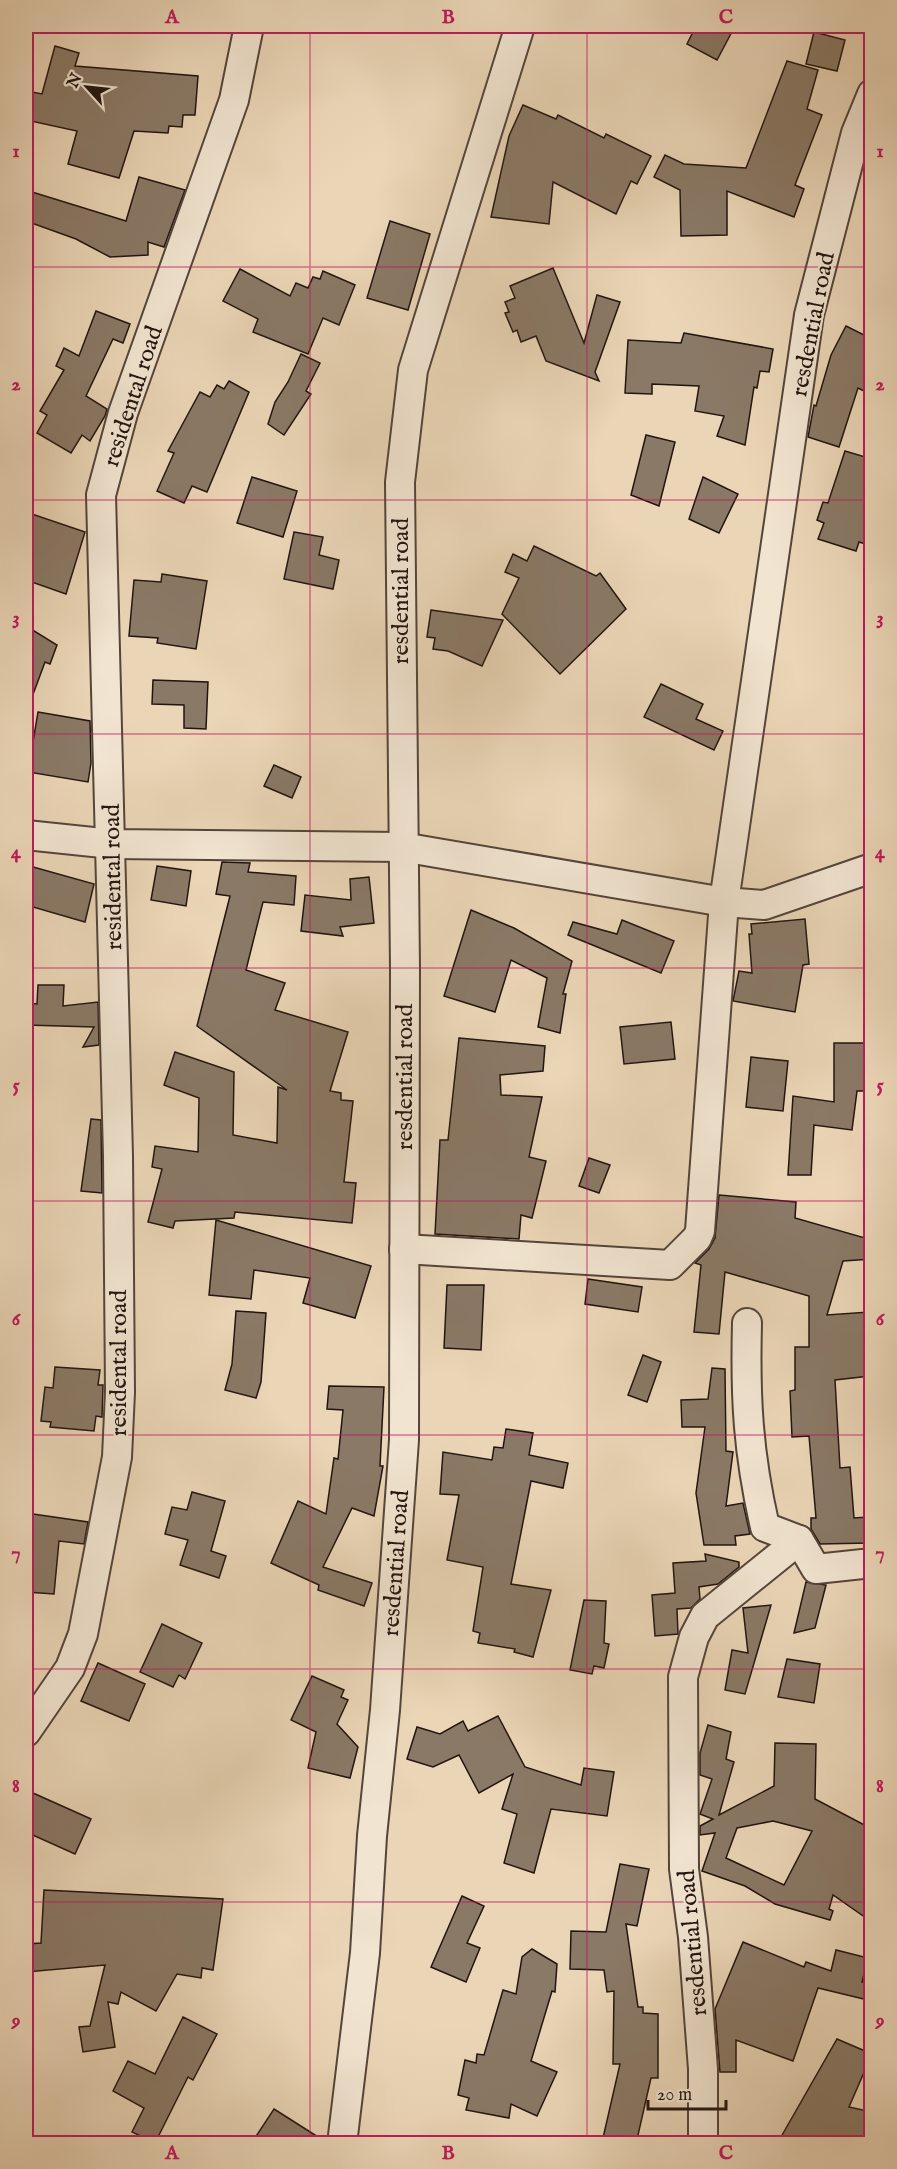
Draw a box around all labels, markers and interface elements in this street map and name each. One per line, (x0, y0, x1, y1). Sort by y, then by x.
text: A (164, 5, 180, 30)
text: B (441, 5, 455, 30)
text: C (719, 5, 733, 30)
north arrow (57, 57, 117, 117)
text: N (63, 70, 88, 93)
text: 1 (12, 139, 20, 164)
text: 1 (876, 139, 884, 164)
street label: resdential road (784, 249, 843, 399)
street label: residental road (96, 322, 171, 471)
text: 2 (11, 372, 21, 397)
text: 2 (875, 372, 885, 397)
street label: resdential road (386, 518, 417, 664)
text: 3 (12, 606, 20, 631)
text: 3 (876, 606, 884, 631)
street label: residental road (97, 803, 130, 950)
text: 4 (11, 840, 22, 865)
text: 4 (875, 840, 886, 865)
street label: resdential road (390, 1004, 421, 1150)
text: 5 (12, 1073, 20, 1098)
text: 5 (876, 1073, 884, 1098)
street label: residental road (104, 1290, 135, 1436)
text: 6 (12, 1307, 22, 1332)
text: 6 (876, 1307, 886, 1332)
street label: resdential road (376, 1489, 417, 1637)
text: 7 (11, 1541, 21, 1566)
text: 7 (875, 1541, 885, 1566)
text: 8 (12, 1774, 20, 1799)
text: 8 (876, 1774, 884, 1799)
street label: resdential road (672, 1868, 715, 2017)
text: 9 (11, 2008, 21, 2033)
text: 9 (875, 2008, 885, 2033)
scale bar (648, 2073, 726, 2111)
text: 20 m (657, 2084, 692, 2107)
text: A (164, 2141, 180, 2166)
text: B (441, 2141, 455, 2166)
text: C (719, 2141, 733, 2166)

